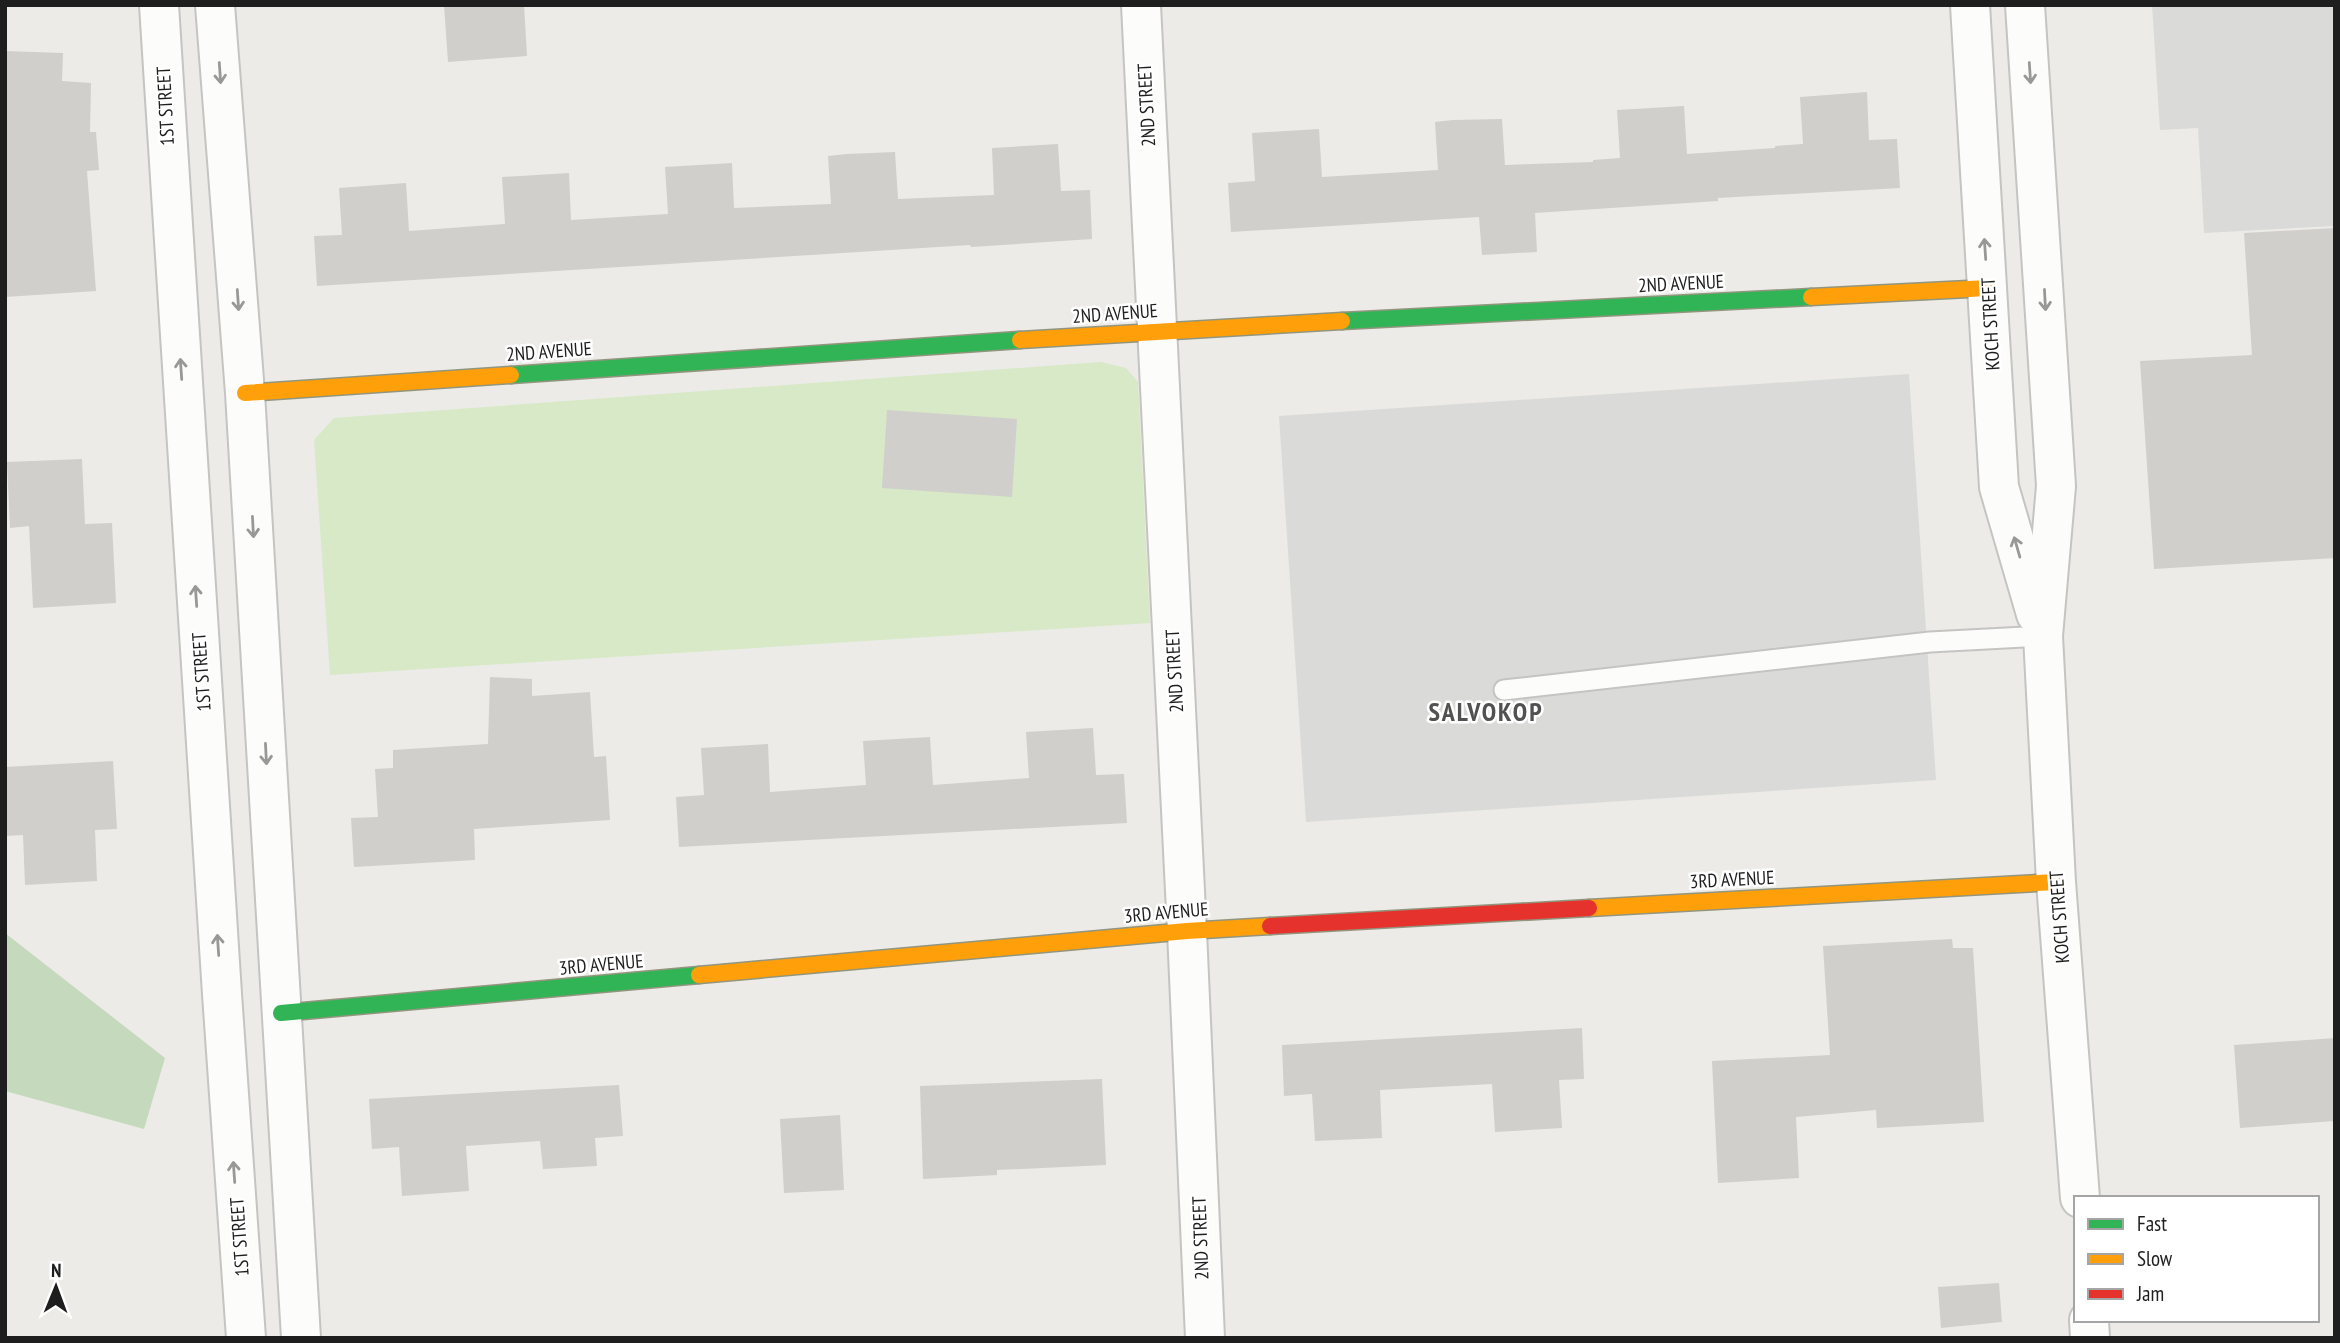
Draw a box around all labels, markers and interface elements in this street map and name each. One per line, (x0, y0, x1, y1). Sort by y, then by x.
one-way arrow (214, 62, 227, 85)
street label: 2ND STREET (1132, 62, 1160, 147)
one-way arrow (2024, 62, 2037, 84)
street label: 1ST STREET (151, 65, 179, 146)
one-way arrow (1979, 238, 1992, 261)
street label: 2ND AVENUE (1638, 269, 1724, 297)
street label: KOCH STREET (1976, 276, 2004, 371)
one-way arrow (232, 288, 245, 311)
one-way arrow (2039, 289, 2052, 312)
street label: 2ND AVENUE (1071, 298, 1159, 328)
street label: 2ND AVENUE (505, 336, 593, 366)
one-way arrow (175, 357, 188, 380)
one-way arrow (246, 515, 259, 538)
one-way arrow (2009, 536, 2022, 558)
one-way arrow (189, 585, 202, 607)
street label: 2ND STREET (1160, 628, 1188, 713)
street label: 1ST STREET (186, 631, 216, 712)
district label: SALVOKOP (1428, 695, 1544, 728)
one-way arrow (260, 742, 273, 765)
street label: 3RD AVENUE (1689, 865, 1775, 893)
street label: KOCH STREET (2044, 869, 2074, 964)
street label: 3RD AVENUE (1123, 896, 1209, 928)
one-way arrow (212, 934, 225, 957)
street label: 3RD AVENUE (558, 948, 644, 980)
one-way arrow (227, 1161, 240, 1184)
street label: 2ND STREET (1187, 1195, 1213, 1280)
street label: 1ST STREET (224, 1196, 254, 1277)
legend (2074, 1196, 2319, 1322)
text: Fast (2137, 1210, 2167, 1237)
text: Slow (2137, 1245, 2173, 1272)
north arrow (21, 1252, 91, 1322)
text: N (51, 1258, 62, 1282)
text: Jam (2136, 1280, 2164, 1307)

